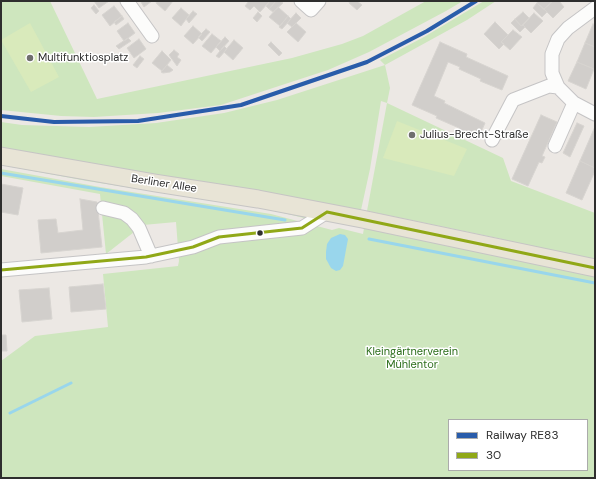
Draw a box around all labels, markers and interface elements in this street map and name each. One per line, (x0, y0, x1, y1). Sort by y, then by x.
place label: Multifunktiosplatz (38, 51, 128, 65)
marker: Multifunktiosplatz (25, 53, 35, 63)
place label: Julius-Brecht-Straße (420, 128, 528, 142)
marker: Julius-Brecht-Straße (407, 130, 417, 140)
street label: Berliner Allee (130, 172, 198, 196)
unlabelled marker (255, 228, 265, 238)
park label: Kleingärtnerverein Mühlentor (366, 345, 458, 371)
legend (448, 419, 588, 471)
text: Railway RE83 (486, 427, 559, 443)
text: 30 (486, 447, 501, 463)

